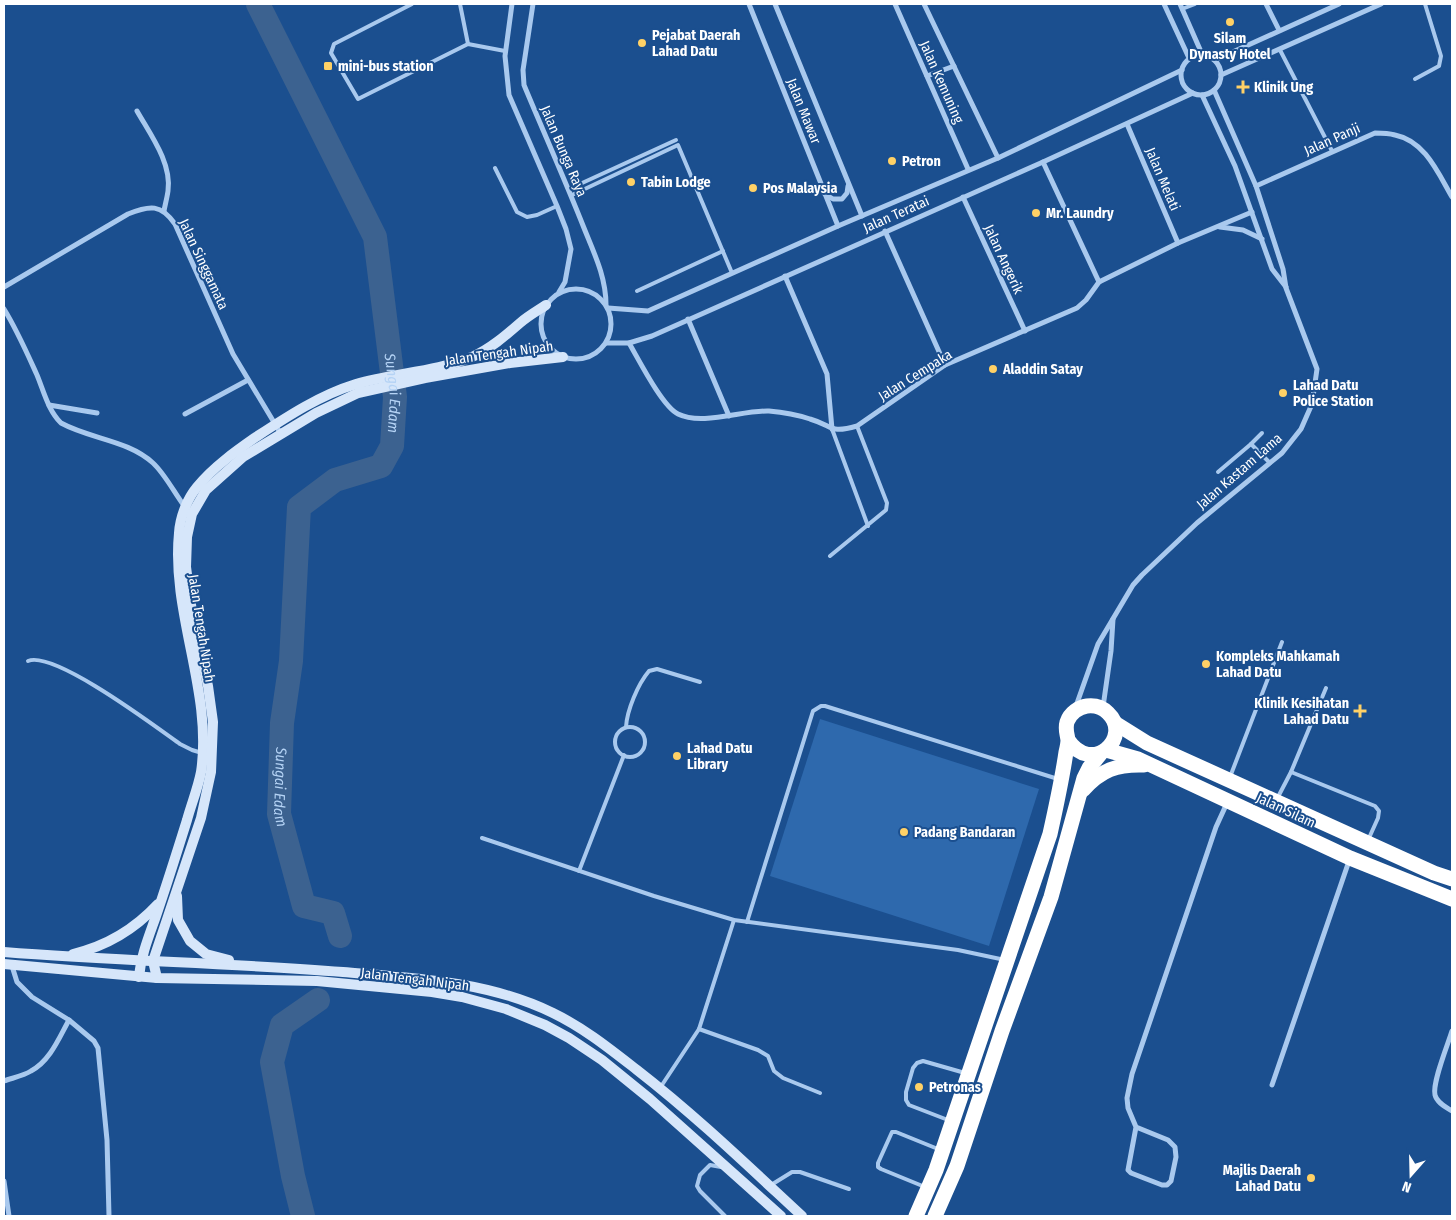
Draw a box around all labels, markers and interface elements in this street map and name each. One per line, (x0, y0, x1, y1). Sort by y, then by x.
marker: Silam Dynasty Hotel (1224, 16, 1236, 28)
place label: Pejabat Daerah Lahad Datu (652, 27, 740, 60)
place label: Silam Dynasty Hotel (1189, 30, 1271, 63)
marker: Pejabat Daerah Lahad Datu (636, 37, 648, 49)
street label: Jalan Kemuning (916, 38, 968, 127)
place label: mini-bus station (338, 58, 434, 75)
marker: mini-bus station (322, 60, 334, 72)
street label: Jalan Mawar (783, 76, 824, 147)
place label: Klinik Ung (1254, 79, 1313, 96)
marker: Klinik Ung (1236, 80, 1250, 94)
street label: Jalan Bunga Raya (537, 103, 590, 200)
street label: Jalan Panji (1302, 120, 1363, 159)
street label: Jalan Melati (1142, 145, 1183, 213)
place label: Petron (902, 153, 941, 170)
marker: Petron (886, 155, 898, 167)
place label: Tabin Lodge (641, 174, 711, 191)
marker: Tabin Lodge (625, 176, 637, 188)
place label: Pos Malaysia (763, 180, 837, 197)
marker: Pos Malaysia (747, 182, 759, 194)
street label: Jalan Teratai (861, 192, 932, 237)
place label: Mr. Laundry (1046, 205, 1114, 222)
marker: Mr. Laundry (1030, 207, 1042, 219)
street label: Jalan Singgamata (175, 216, 232, 312)
street label: Jalan Angerik (980, 222, 1027, 297)
street label: Jalan Tengah Nipah (444, 337, 554, 370)
street label: Jalan Cempaka (875, 346, 955, 405)
water label: Sungai Edam (380, 351, 404, 433)
place label: Aladdin Satay (1002, 361, 1083, 378)
marker: Aladdin Satay (987, 363, 999, 375)
place label: Lahad Datu Police Station (1293, 377, 1373, 410)
marker: Lahad Datu Police Station (1277, 387, 1289, 399)
street label: Jalan Kastam Lama (1193, 430, 1286, 513)
street label: Jalan Tengah Nipah (185, 573, 218, 683)
place label: Kompleks Mahkamah Lahad Datu (1216, 648, 1340, 681)
marker: Kompleks Mahkamah Lahad Datu (1200, 658, 1212, 670)
place label: Klinik Kesihatan Lahad Datu (1254, 695, 1349, 728)
marker: Klinik Kesihatan Lahad Datu (1353, 704, 1367, 718)
place label: Lahad Datu Library (687, 740, 753, 773)
water label: Sungai Edam (270, 746, 291, 829)
marker: Lahad Datu Library (671, 750, 683, 762)
street label: Jalan Silam (1253, 789, 1318, 832)
place label: Padang Bandaran (914, 824, 1015, 841)
marker: Padang Bandaran (898, 826, 910, 838)
street label: Jalan Tengah Nipah (360, 964, 470, 995)
place label: Petronas (929, 1079, 981, 1096)
marker: Petronas (913, 1081, 925, 1093)
north arrow (1386, 1150, 1436, 1200)
place label: Majlis Daerah Lahad Datu (1223, 1162, 1301, 1195)
marker: Majlis Daerah Lahad Datu (1305, 1172, 1317, 1184)
text: N (1400, 1177, 1414, 1196)

